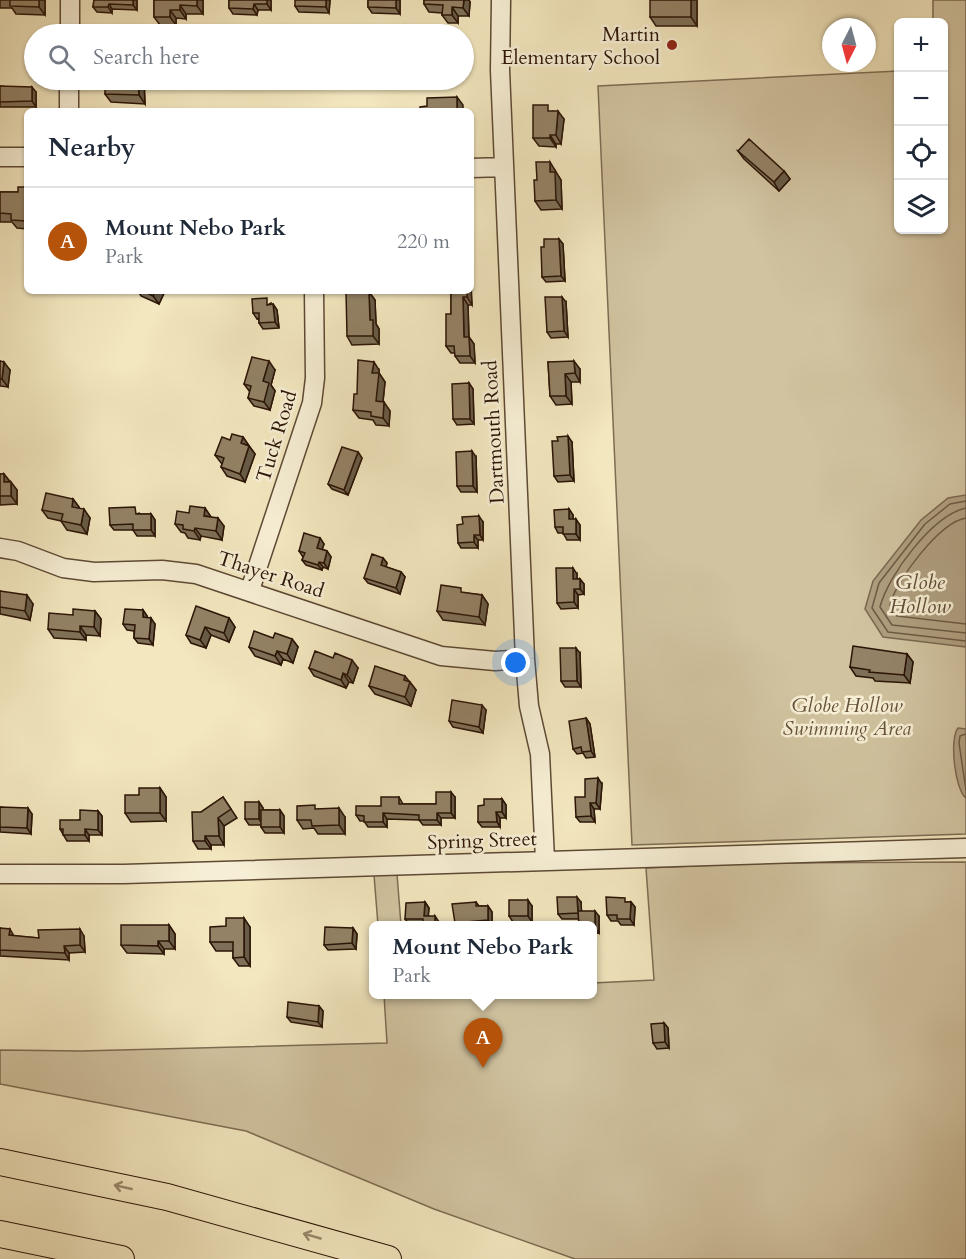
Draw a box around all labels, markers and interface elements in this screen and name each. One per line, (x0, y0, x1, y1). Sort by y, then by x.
north arrow (822, 18, 876, 72)
map controls (894, 18, 948, 234)
button: + (894, 18, 948, 72)
place label: Martin Elementary School (501, 21, 661, 71)
search box (24, 24, 474, 90)
marker: Martin Elementary School (665, 38, 679, 52)
icon: search (45, 41, 78, 74)
text: Search here (93, 42, 200, 72)
button: − (894, 72, 948, 126)
button: locate (894, 126, 948, 180)
text: Nearby (48, 130, 136, 165)
button: layers (894, 180, 948, 234)
text: Mount Nebo Park (105, 213, 286, 243)
text: A (60, 228, 75, 255)
text: 220 m (397, 228, 450, 255)
text: Park (105, 243, 143, 270)
street label: Dartmouth Road (476, 359, 511, 504)
street label: Tuck Road (250, 387, 303, 485)
street label: Thayer Road (214, 545, 328, 605)
water label: Globe Hollow (889, 568, 951, 621)
your location (501, 648, 530, 677)
park label: Globe Hollow Swimming Area (783, 692, 911, 742)
street label: Spring Street (427, 825, 538, 856)
popup (369, 921, 597, 999)
text: Mount Nebo Park (392, 932, 574, 962)
text: Park (392, 962, 431, 989)
pin: A (464, 1018, 502, 1068)
one-way arrow (114, 1180, 133, 1192)
one-way arrow (303, 1230, 322, 1241)

